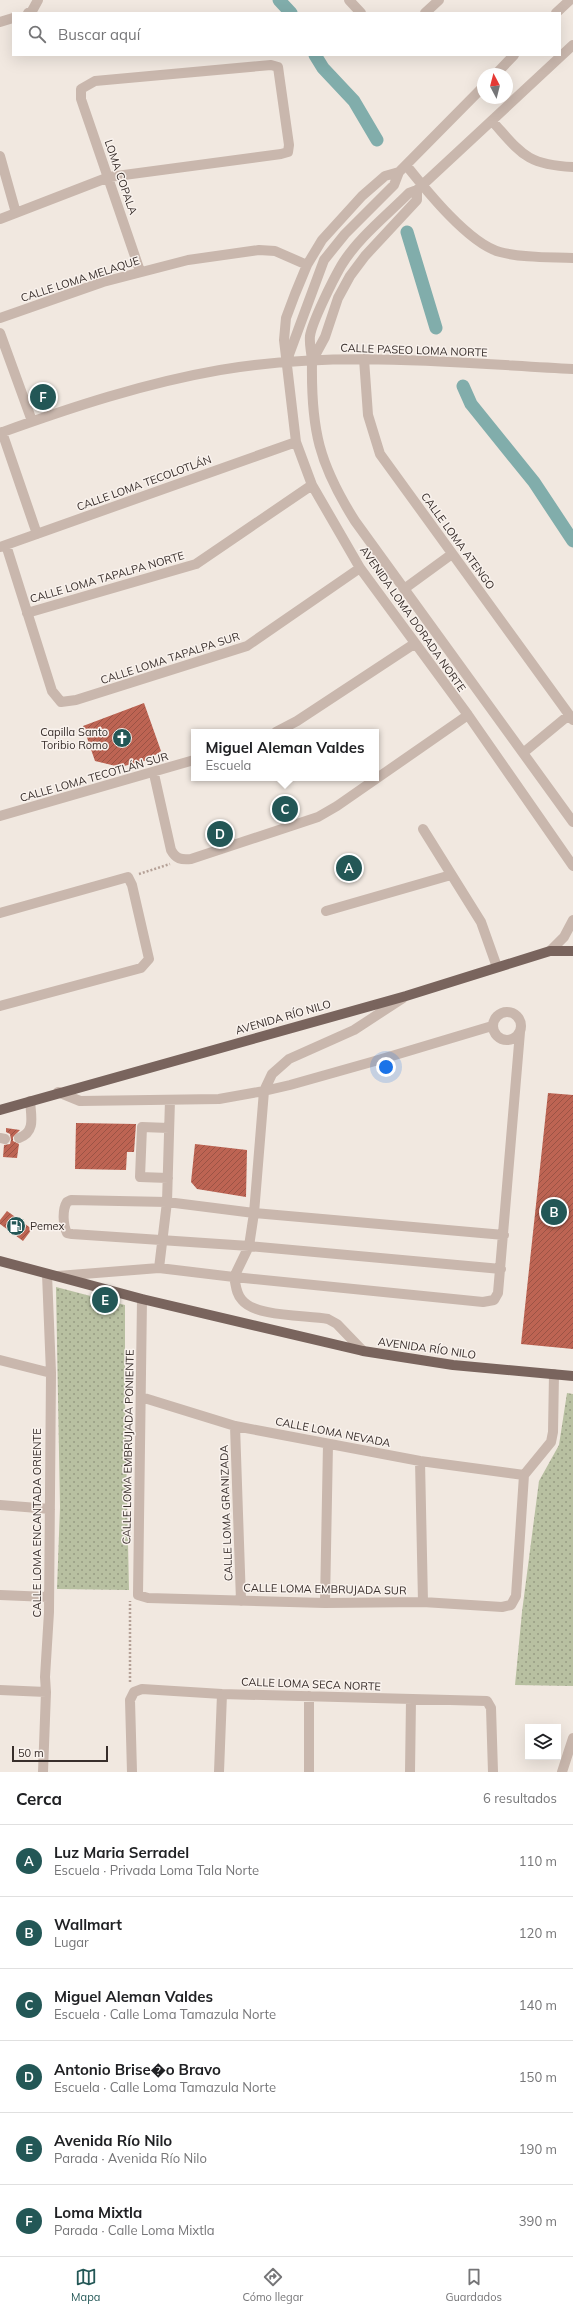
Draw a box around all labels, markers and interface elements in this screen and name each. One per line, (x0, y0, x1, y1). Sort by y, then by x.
search box (12, 12, 561, 56)
icon: search (26, 23, 48, 45)
text: Buscar aquí (58, 25, 140, 44)
north arrow (477, 68, 513, 104)
street label: LOMA COPALA (102, 138, 140, 216)
street label: CALLE LOMA MELAQUE (19, 253, 141, 305)
street label: CALLE PASEO LOMA NORTE (340, 340, 488, 360)
pin: F (30, 382, 56, 412)
street label: CALLE LOMA TECOLOTLÁN (75, 452, 213, 514)
street label: CALLE LOMA ATENGO (418, 490, 498, 592)
street label: AVENIDA LOMA DORADA NORTE (357, 543, 469, 695)
street label: CALLE LOMA TAPALPA NORTE (28, 548, 186, 606)
street label: CALLE LOMA TAPALPA SUR (99, 629, 242, 687)
place label: Capilla Santo Toribio Romo (40, 725, 108, 752)
church icon: Capilla Santo Toribio Romo (111, 727, 133, 749)
popup (191, 729, 379, 781)
text: Miguel Aleman Valdes (206, 738, 364, 757)
street label: CALLE LOMA TECOTLÁN SUR (18, 749, 170, 805)
text: Escuela (206, 757, 251, 773)
pin: C (272, 794, 298, 824)
pin: D (207, 819, 233, 849)
pin: A (336, 853, 362, 883)
street label: AVENIDA RÍO NILO (234, 997, 332, 1037)
your location (376, 1057, 396, 1077)
pin: B (541, 1197, 567, 1227)
fuel station icon: Pemex (5, 1215, 27, 1237)
place label: Pemex (30, 1219, 64, 1233)
pin: E (92, 1285, 118, 1315)
street label: AVENIDA RÍO NILO (377, 1334, 477, 1362)
street label: CALLE LOMA EMBRUJADA PONIENTE (119, 1349, 137, 1545)
street label: CALLE LOMA NEVADA (274, 1414, 392, 1450)
street label: CALLE LOMA ENCANTADA ORIENTE (30, 1428, 44, 1618)
street label: CALLE LOMA GRANIZADA (217, 1444, 235, 1582)
street label: CALLE LOMA EMBRUJADA SUR (243, 1581, 407, 1597)
street label: CALLE LOMA SECA NORTE (241, 1675, 381, 1693)
map controls (525, 1724, 561, 1760)
button: layers (525, 1724, 561, 1760)
scale bar (12, 1744, 108, 1763)
text: 50 m (18, 1746, 44, 1760)
text: Cerca (16, 1788, 62, 1809)
text: 6 resultados (483, 1790, 557, 1806)
text: Luz Maria Serradel (54, 1843, 189, 1862)
text: A (24, 1853, 34, 1869)
text: 110 m (519, 1853, 557, 1869)
text: Escuela · Privada Loma Tala Norte (54, 1862, 259, 1878)
text: Wallmart (54, 1915, 122, 1934)
text: B (25, 1925, 33, 1941)
text: 120 m (519, 1925, 557, 1941)
text: Lugar (54, 1934, 89, 1950)
text: Miguel Aleman Valdes (54, 1987, 213, 2006)
text: C (25, 1997, 33, 2013)
text: 140 m (519, 1997, 557, 2013)
text: Escuela · Calle Loma Tamazula Norte (54, 2006, 276, 2022)
text: Antonio Brise�o Bravo (54, 2060, 221, 2079)
text: D (24, 2069, 34, 2085)
text: 150 m (519, 2069, 557, 2085)
text: Escuela · Calle Loma Tamazula Norte (54, 2079, 276, 2095)
text: Avenida Río Nilo (54, 2131, 172, 2150)
text: E (25, 2141, 33, 2157)
text: 190 m (519, 2141, 557, 2157)
text: Parada · Avenida Río Nilo (54, 2150, 207, 2166)
text: Loma Mixtla (54, 2203, 142, 2222)
text: F (25, 2213, 33, 2229)
text: 390 m (519, 2213, 557, 2229)
text: Parada · Calle Loma Mixtla (54, 2222, 215, 2238)
tab: Mapa (71, 2266, 100, 2304)
tab: Cómo llegar (243, 2266, 303, 2304)
tab: Guardados (445, 2266, 502, 2304)

